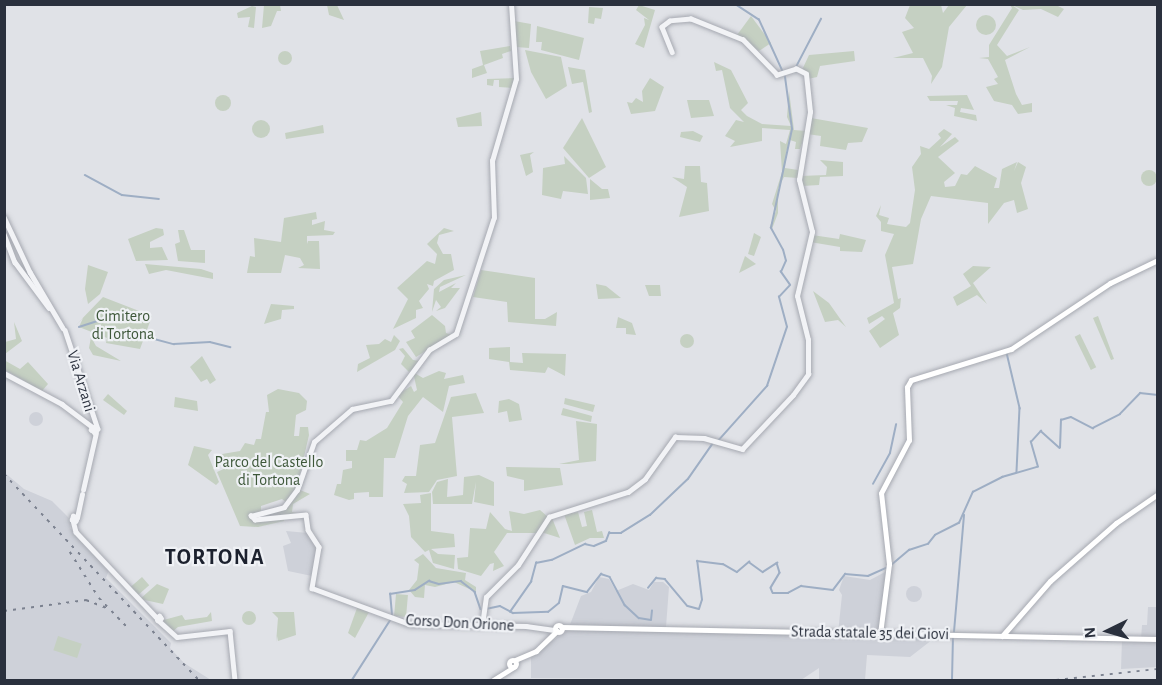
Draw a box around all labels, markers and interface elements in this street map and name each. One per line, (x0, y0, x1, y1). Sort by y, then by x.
park label: Cimitero di Tortona (92, 306, 154, 344)
street label: Via Arzani (63, 348, 99, 414)
park label: Parco del Castello di Tortona (215, 452, 323, 490)
district label: TORTONA (165, 545, 265, 571)
north arrow (1078, 601, 1138, 661)
street label: Corso Don Orione (405, 611, 515, 635)
street label: Strada statale 35 dei Giovi (791, 622, 949, 644)
text: N (1082, 626, 1099, 639)

